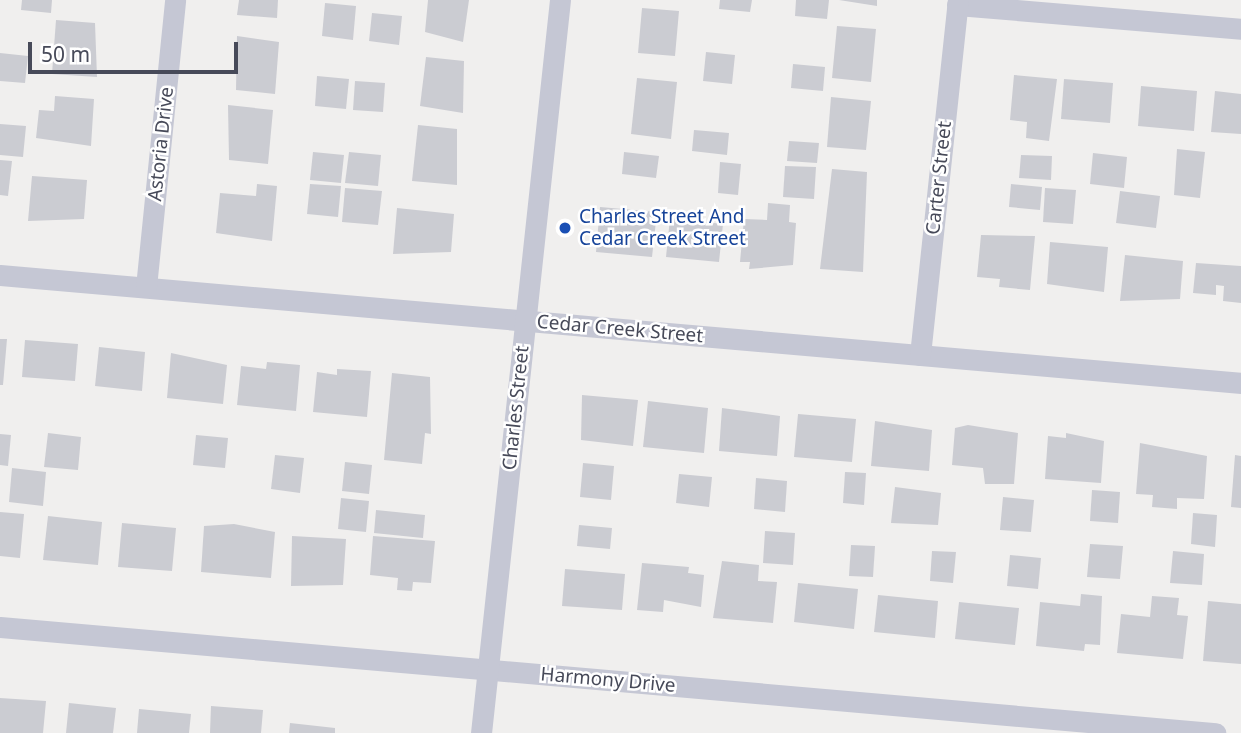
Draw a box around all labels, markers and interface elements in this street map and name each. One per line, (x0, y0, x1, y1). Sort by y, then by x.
scale bar (32, 28, 242, 72)
text: 50 m (41, 40, 90, 68)
street label: Astoria Drive (144, 86, 178, 202)
street label: Carter Street (922, 120, 956, 236)
place label: Charles Street And Cedar Creek Street (579, 206, 746, 250)
marker: Charles Street And Cedar Creek Street (557, 220, 573, 236)
street label: Cedar Creek Street (536, 310, 704, 348)
street label: Charles Street (498, 345, 534, 471)
street label: Harmony Drive (540, 663, 676, 697)

